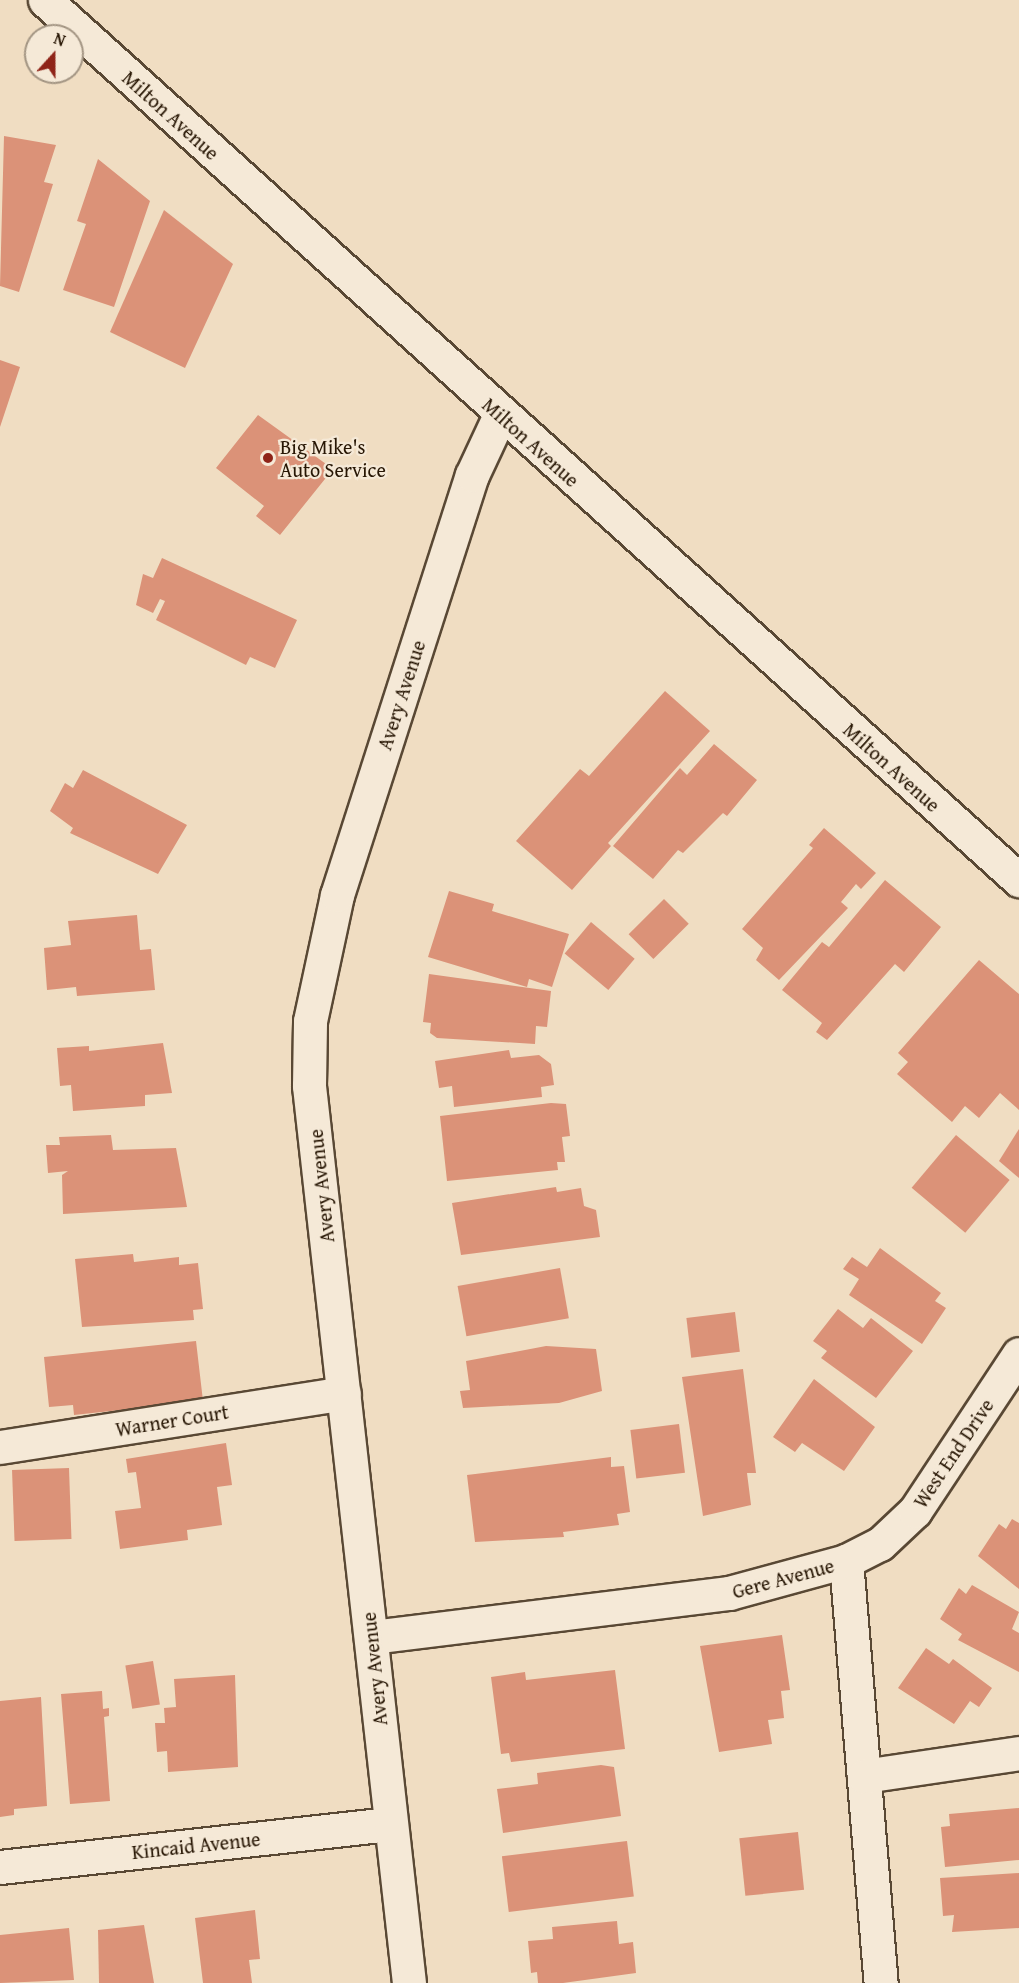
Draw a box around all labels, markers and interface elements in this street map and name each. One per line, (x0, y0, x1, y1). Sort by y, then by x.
north arrow (24, 24, 84, 84)
text: N (50, 26, 69, 52)
street label: Milton Avenue (118, 65, 224, 165)
street label: Milton Avenue (478, 392, 584, 492)
place label: Big Mike's Auto Service (280, 434, 386, 481)
marker: Big Mike's Auto Service (261, 451, 275, 465)
street label: Avery Avenue (372, 637, 430, 753)
street label: Milton Avenue (839, 717, 945, 817)
street label: Avery Avenue (303, 1128, 339, 1244)
street label: West End Drive (908, 1394, 998, 1512)
street label: Warner Court (114, 1399, 230, 1441)
street label: Gere Avenue (729, 1553, 837, 1603)
street label: Avery Avenue (356, 1611, 392, 1727)
street label: Kincaid Avenue (131, 1826, 261, 1864)

